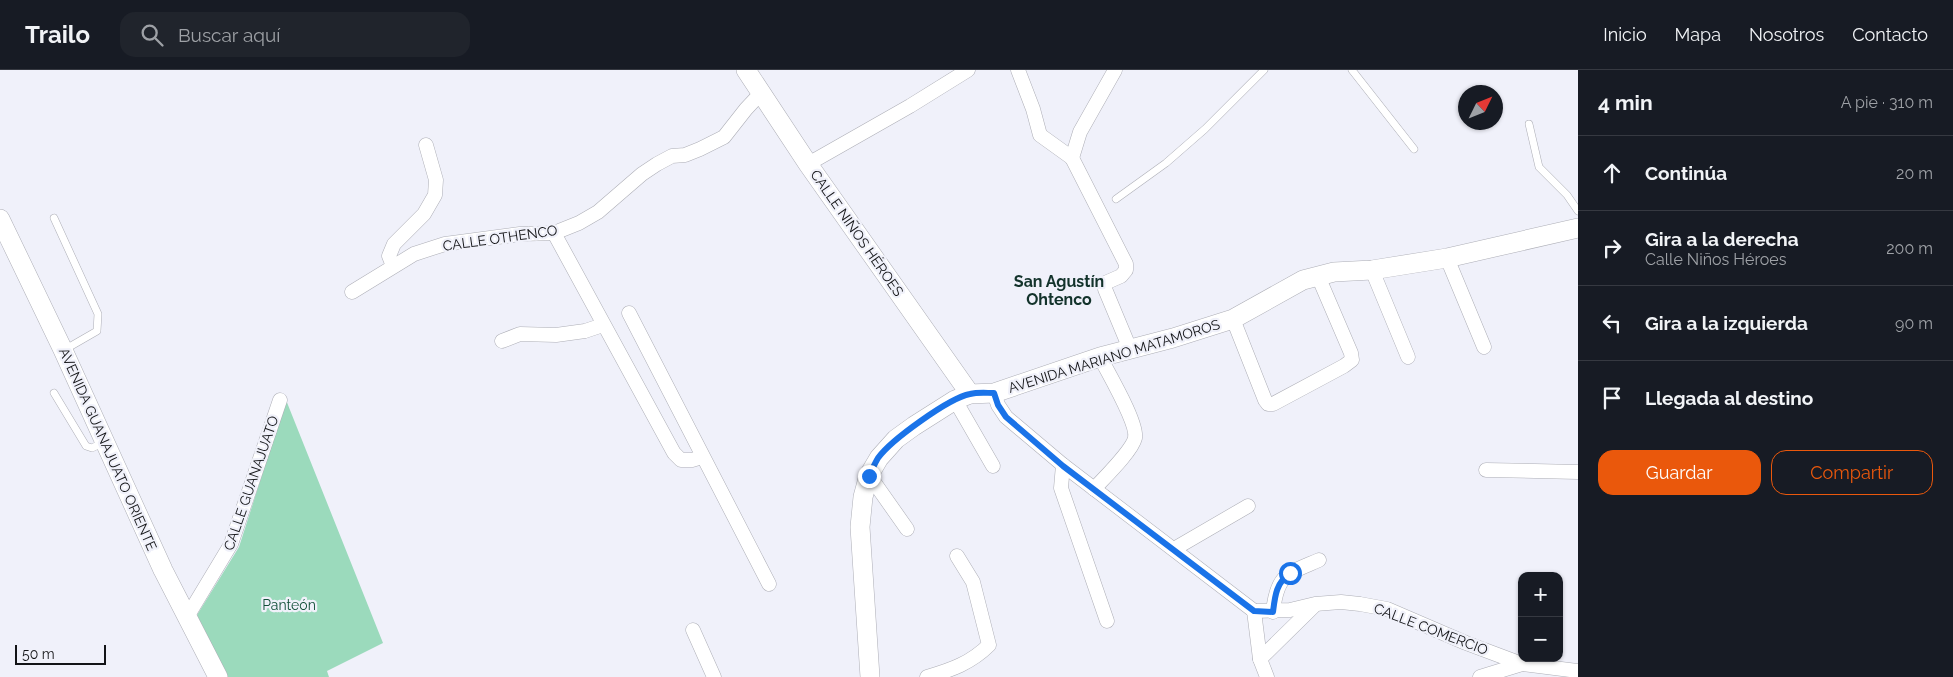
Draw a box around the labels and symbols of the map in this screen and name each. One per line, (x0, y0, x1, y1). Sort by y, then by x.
north arrow (1458, 85, 1503, 130)
street label: CALLE NIÑOS HÉROES (807, 166, 908, 300)
street label: CALLE OTHENCO (442, 222, 558, 254)
district label: San Agustín Ohtenco (1014, 272, 1104, 309)
street label: AVENIDA MARIANO MATAMOROS (1006, 316, 1222, 396)
street label: AVENIDA GUANAJUATO ORIENTE (56, 345, 160, 553)
street label: CALLE GUANAJUATO (220, 414, 282, 552)
route end (858, 465, 881, 488)
route start (1279, 562, 1302, 585)
park label: Panteón (262, 597, 316, 613)
street label: CALLE COMERCIO (1372, 600, 1490, 658)
scale bar (15, 642, 106, 665)

